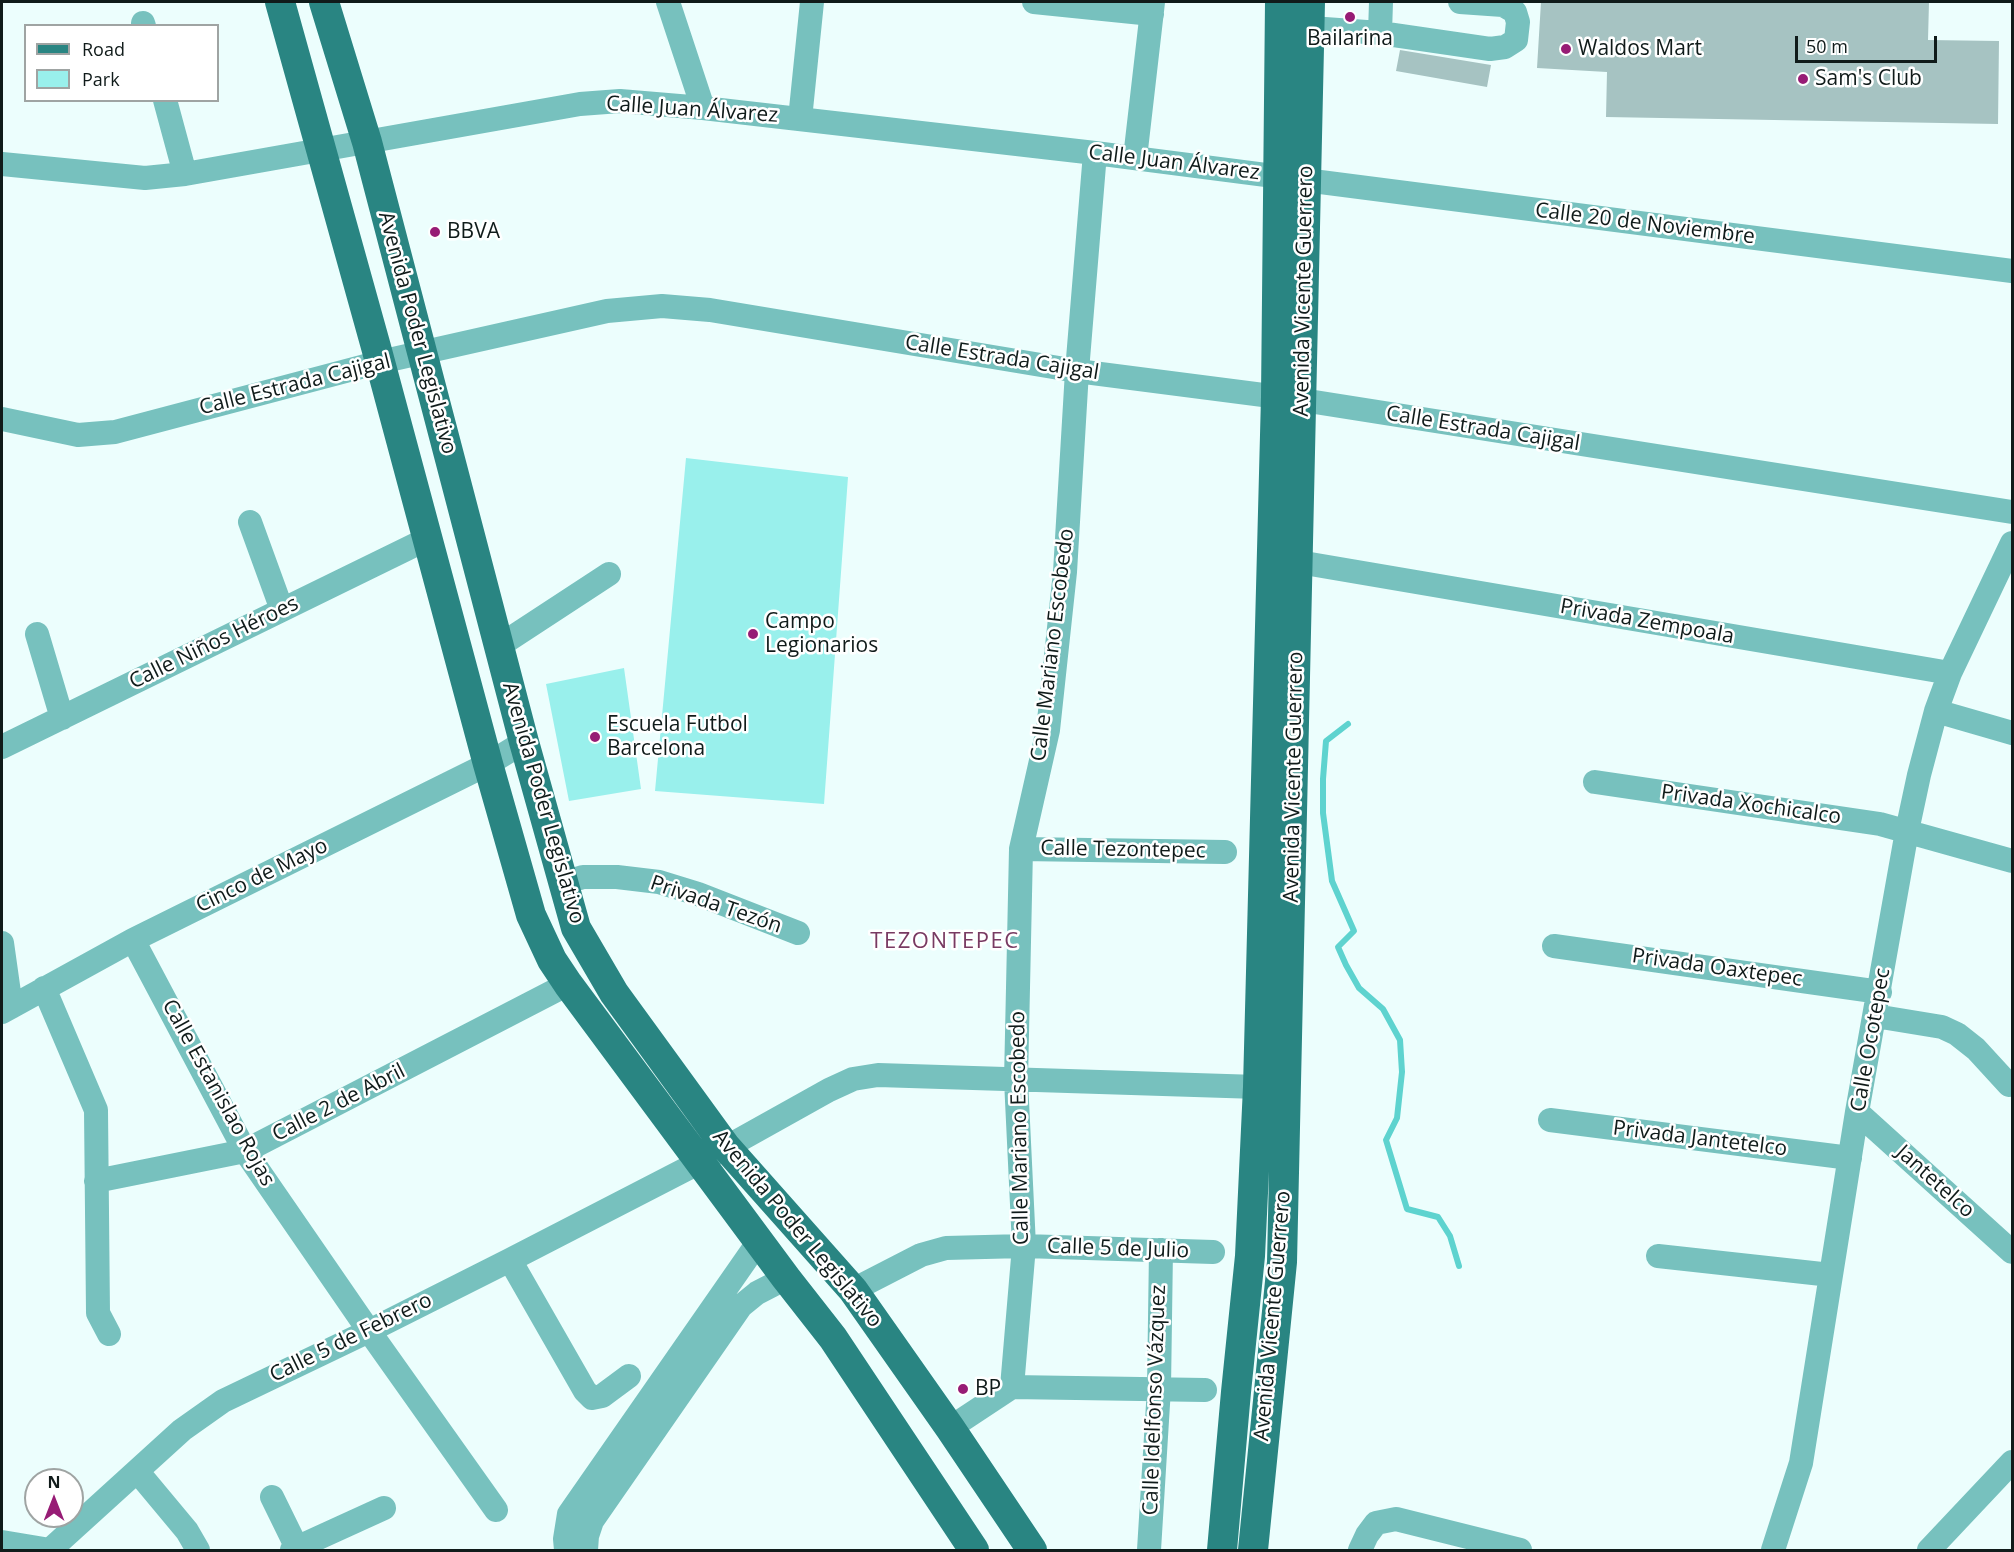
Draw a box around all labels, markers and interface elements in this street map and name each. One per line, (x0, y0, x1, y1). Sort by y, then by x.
marker: Bailarina (1343, 10, 1357, 24)
legend (24, 24, 219, 102)
scale bar (1798, 24, 1940, 62)
place label: Bailarina (1307, 26, 1393, 52)
text: 50 m (1806, 34, 1848, 58)
place label: Waldos Mart (1578, 36, 1702, 62)
text: Road (82, 37, 125, 61)
marker: Waldos Mart (1559, 42, 1573, 56)
place label: Sam's Club (1815, 66, 1922, 92)
text: Park (82, 67, 120, 91)
marker: Sam's Club (1796, 72, 1810, 86)
street label: Calle Juan Álvarez (605, 91, 779, 129)
street label: Calle Juan Álvarez (1087, 140, 1261, 186)
street label: Avenida Vicente Guerrero (1289, 165, 1319, 417)
street label: Calle 20 de Noviembre (1534, 198, 1756, 250)
street label: Avenida Poder Legislativo (372, 209, 462, 457)
place label: BBVA (447, 219, 500, 245)
marker: BBVA (428, 225, 442, 239)
street label: Calle Estrada Cajigal (903, 330, 1101, 386)
street label: Calle Estrada Cajigal (197, 349, 393, 421)
street label: Calle Estrada Cajigal (1384, 401, 1582, 457)
street label: Calle Mariano Escobedo (1026, 527, 1080, 763)
street label: Calle Niños Héroes (125, 591, 303, 695)
street label: Privada Zempoala (1558, 594, 1736, 650)
place label: Campo Legionarios (765, 609, 878, 659)
marker: Campo Legionarios (746, 627, 760, 641)
street label: Avenida Vicente Guerrero (1279, 651, 1309, 903)
street label: Avenida Poder Legislativo (496, 679, 590, 927)
place label: Escuela Futbol Barcelona (607, 712, 748, 762)
marker: Escuela Futbol Barcelona (588, 730, 602, 744)
street label: Privada Xochicalco (1659, 780, 1843, 830)
street label: Cinco de Mayo (192, 833, 332, 919)
street label: Calle Tezontepec (1040, 836, 1206, 864)
street label: Privada Tezón (647, 871, 785, 939)
district label: TEZONTEPEC (870, 929, 1020, 955)
street label: Privada Oaxtepec (1630, 944, 1804, 992)
street label: Calle Ocotepec (1846, 966, 1896, 1114)
street label: Calle Estanislao Rojas (156, 995, 280, 1191)
street label: Calle Mariano Escobedo (1005, 1011, 1035, 1245)
street label: Calle 2 de Abril (268, 1059, 410, 1147)
street label: Privada Jantetelco (1611, 1116, 1789, 1162)
street label: Avenida Poder Legislativo (707, 1125, 887, 1333)
street label: Jantetelco (1891, 1140, 1979, 1224)
street label: Avenida Vicente Guerrero (1250, 1190, 1296, 1442)
street label: Calle 5 de Julio (1047, 1234, 1189, 1264)
street label: Calle Idelfonso Vázquez (1138, 1284, 1172, 1516)
street label: Calle 5 de Febrero (266, 1288, 436, 1388)
place label: BP (975, 1376, 1001, 1402)
marker: BP (956, 1382, 970, 1396)
north arrow (24, 1468, 84, 1528)
text: N (47, 1471, 61, 1493)

